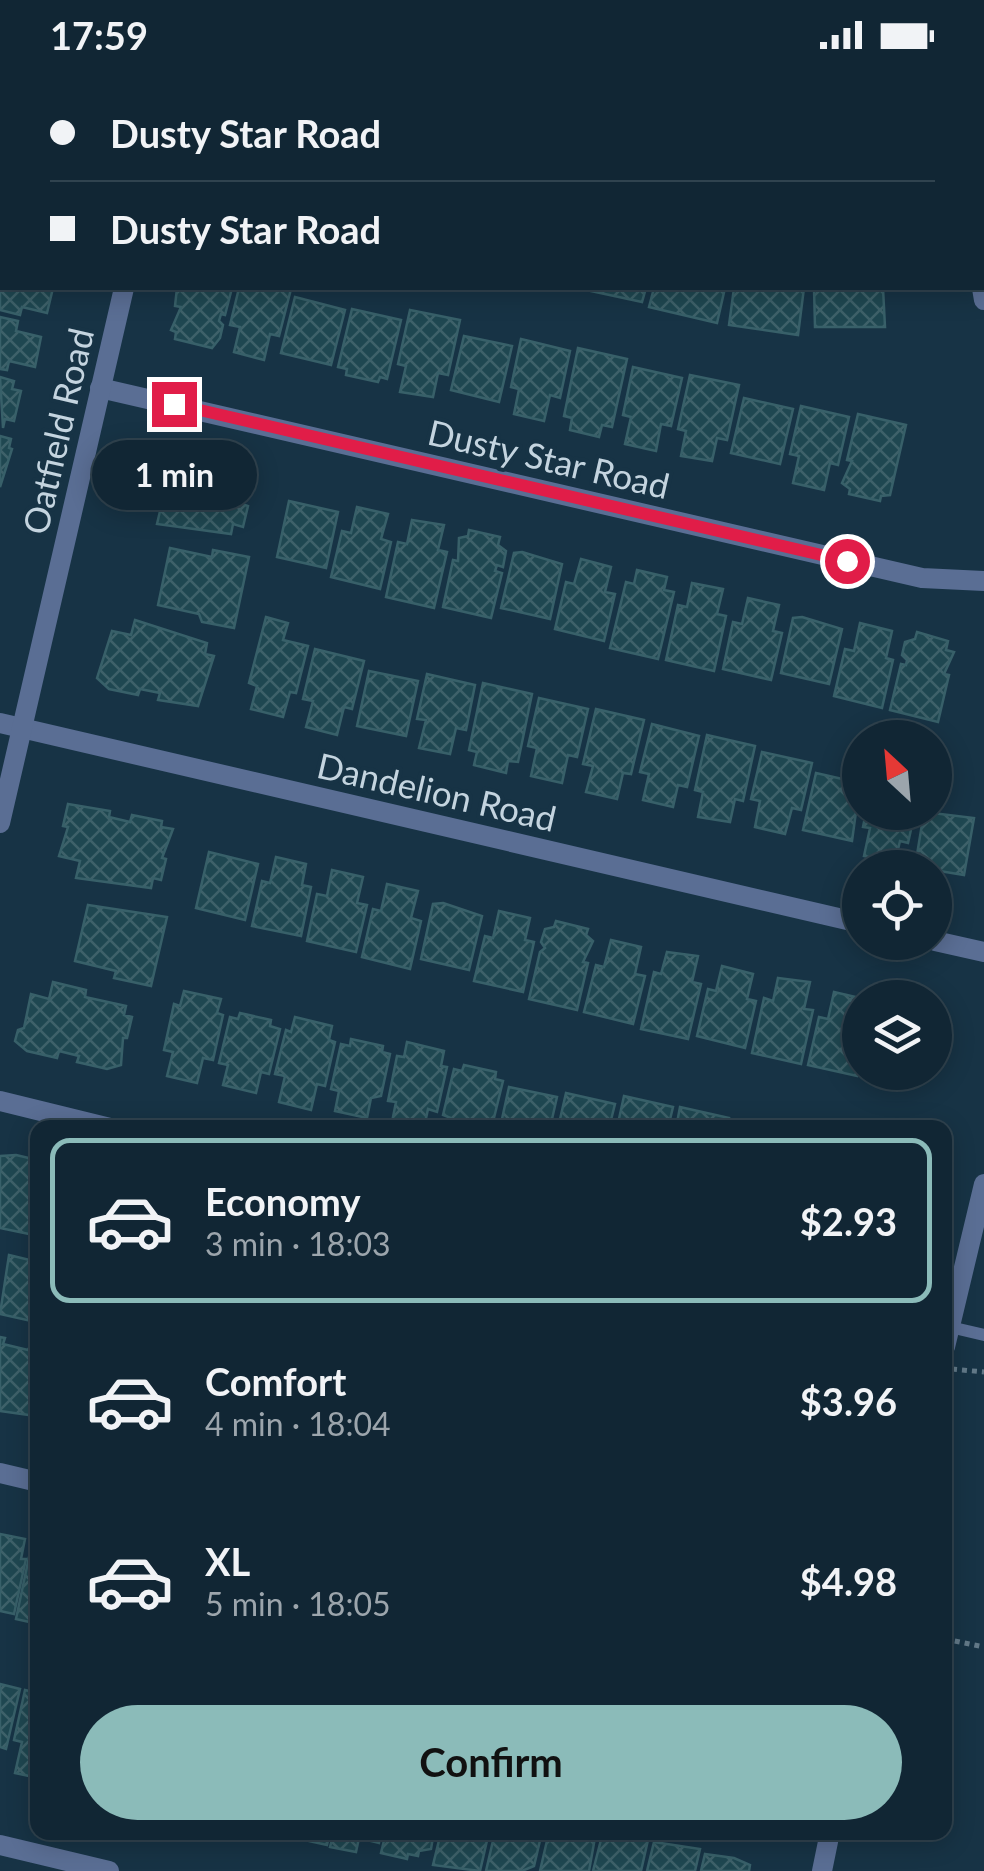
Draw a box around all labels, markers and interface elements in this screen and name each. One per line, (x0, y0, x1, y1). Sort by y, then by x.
text: 17:59 (50, 12, 148, 58)
text: Dusty Star Road (110, 110, 381, 156)
text: Dusty Star Road (110, 206, 381, 252)
street label: Oatfield Road (13, 324, 101, 538)
route end (152, 382, 197, 427)
street label: Dusty Star Road (424, 410, 674, 506)
callout: 1 min (91, 439, 256, 509)
text: 1 min (135, 455, 214, 494)
route start (825, 539, 870, 584)
north arrow (842, 720, 952, 830)
map controls (842, 720, 952, 1090)
street label: Dandelion Road (314, 743, 560, 839)
button: locate (842, 850, 952, 960)
button: layers (842, 980, 952, 1090)
icon: car (85, 1176, 175, 1266)
text: Economy (205, 1178, 360, 1224)
text: $2.93 (800, 1198, 897, 1244)
text: 3 min · 18:03 (205, 1224, 391, 1263)
icon: car (85, 1356, 175, 1446)
text: Comfort (205, 1358, 346, 1404)
text: $3.96 (800, 1378, 897, 1424)
text: 4 min · 18:04 (205, 1404, 391, 1443)
icon: car (85, 1536, 175, 1626)
text: XL (205, 1538, 250, 1584)
text: $4.98 (800, 1558, 897, 1604)
text: 5 min · 18:05 (205, 1584, 391, 1623)
button: Confirm (80, 1705, 902, 1820)

